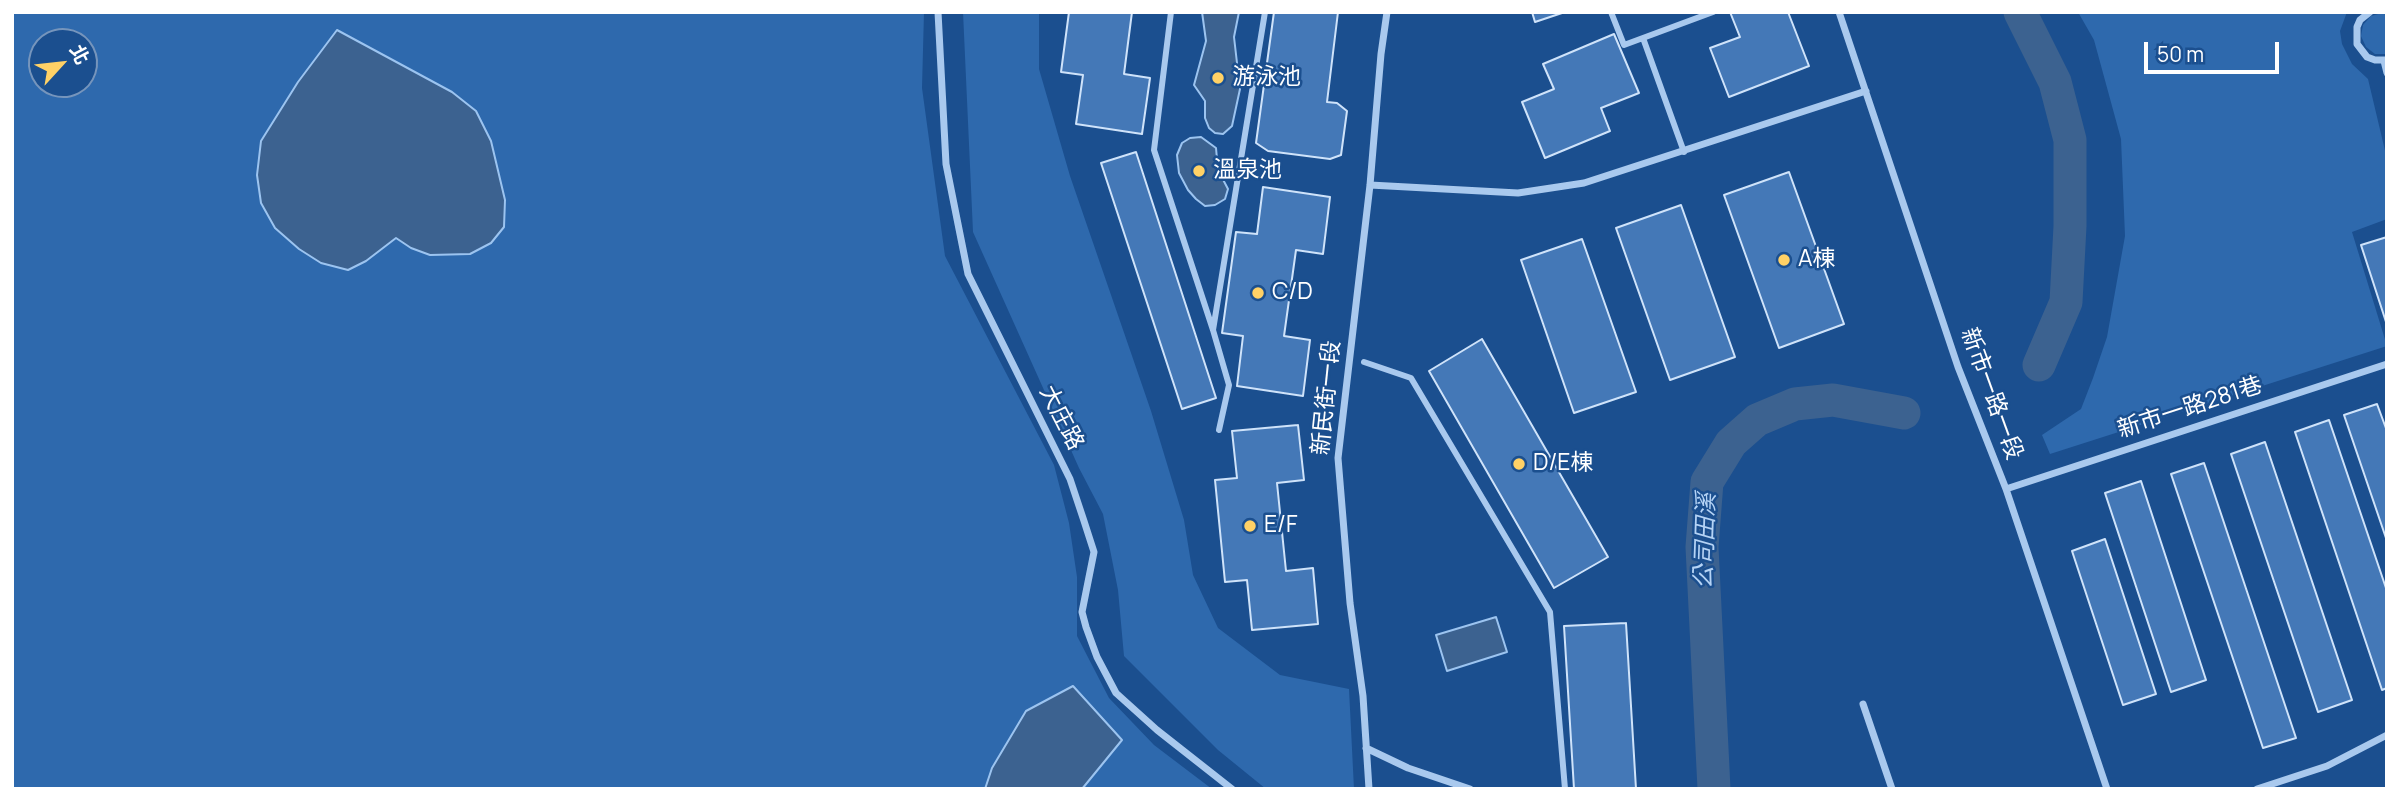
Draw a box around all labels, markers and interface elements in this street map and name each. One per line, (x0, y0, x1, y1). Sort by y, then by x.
north arrow (28, 28, 98, 98)
scale bar (2147, 28, 2282, 72)
text: 北 (64, 40, 96, 69)
text: 50 m (2157, 40, 2204, 68)
place label: 游泳池 (1232, 64, 1301, 92)
marker: 游泳池 (1210, 70, 1226, 86)
place label: 溫泉池 (1213, 157, 1282, 185)
marker: 溫泉池 (1191, 163, 1207, 179)
place label: A棟 (1798, 246, 1836, 274)
marker: A棟 (1776, 252, 1792, 268)
place label: C/D (1272, 279, 1313, 307)
marker: C/D (1250, 285, 1266, 301)
street label: 新市一路一段 (1954, 324, 2028, 464)
street label: 新民街一段 (1307, 339, 1347, 457)
street label: 新市一路281巷 (2114, 372, 2266, 444)
street label: 大庄路 (1033, 381, 1089, 455)
place label: D/E棟 (1533, 450, 1593, 478)
marker: D/E棟 (1511, 456, 1527, 472)
water label: 公司田溪 (1690, 493, 1722, 589)
place label: E/F (1264, 512, 1298, 540)
marker: E/F (1242, 518, 1258, 534)

